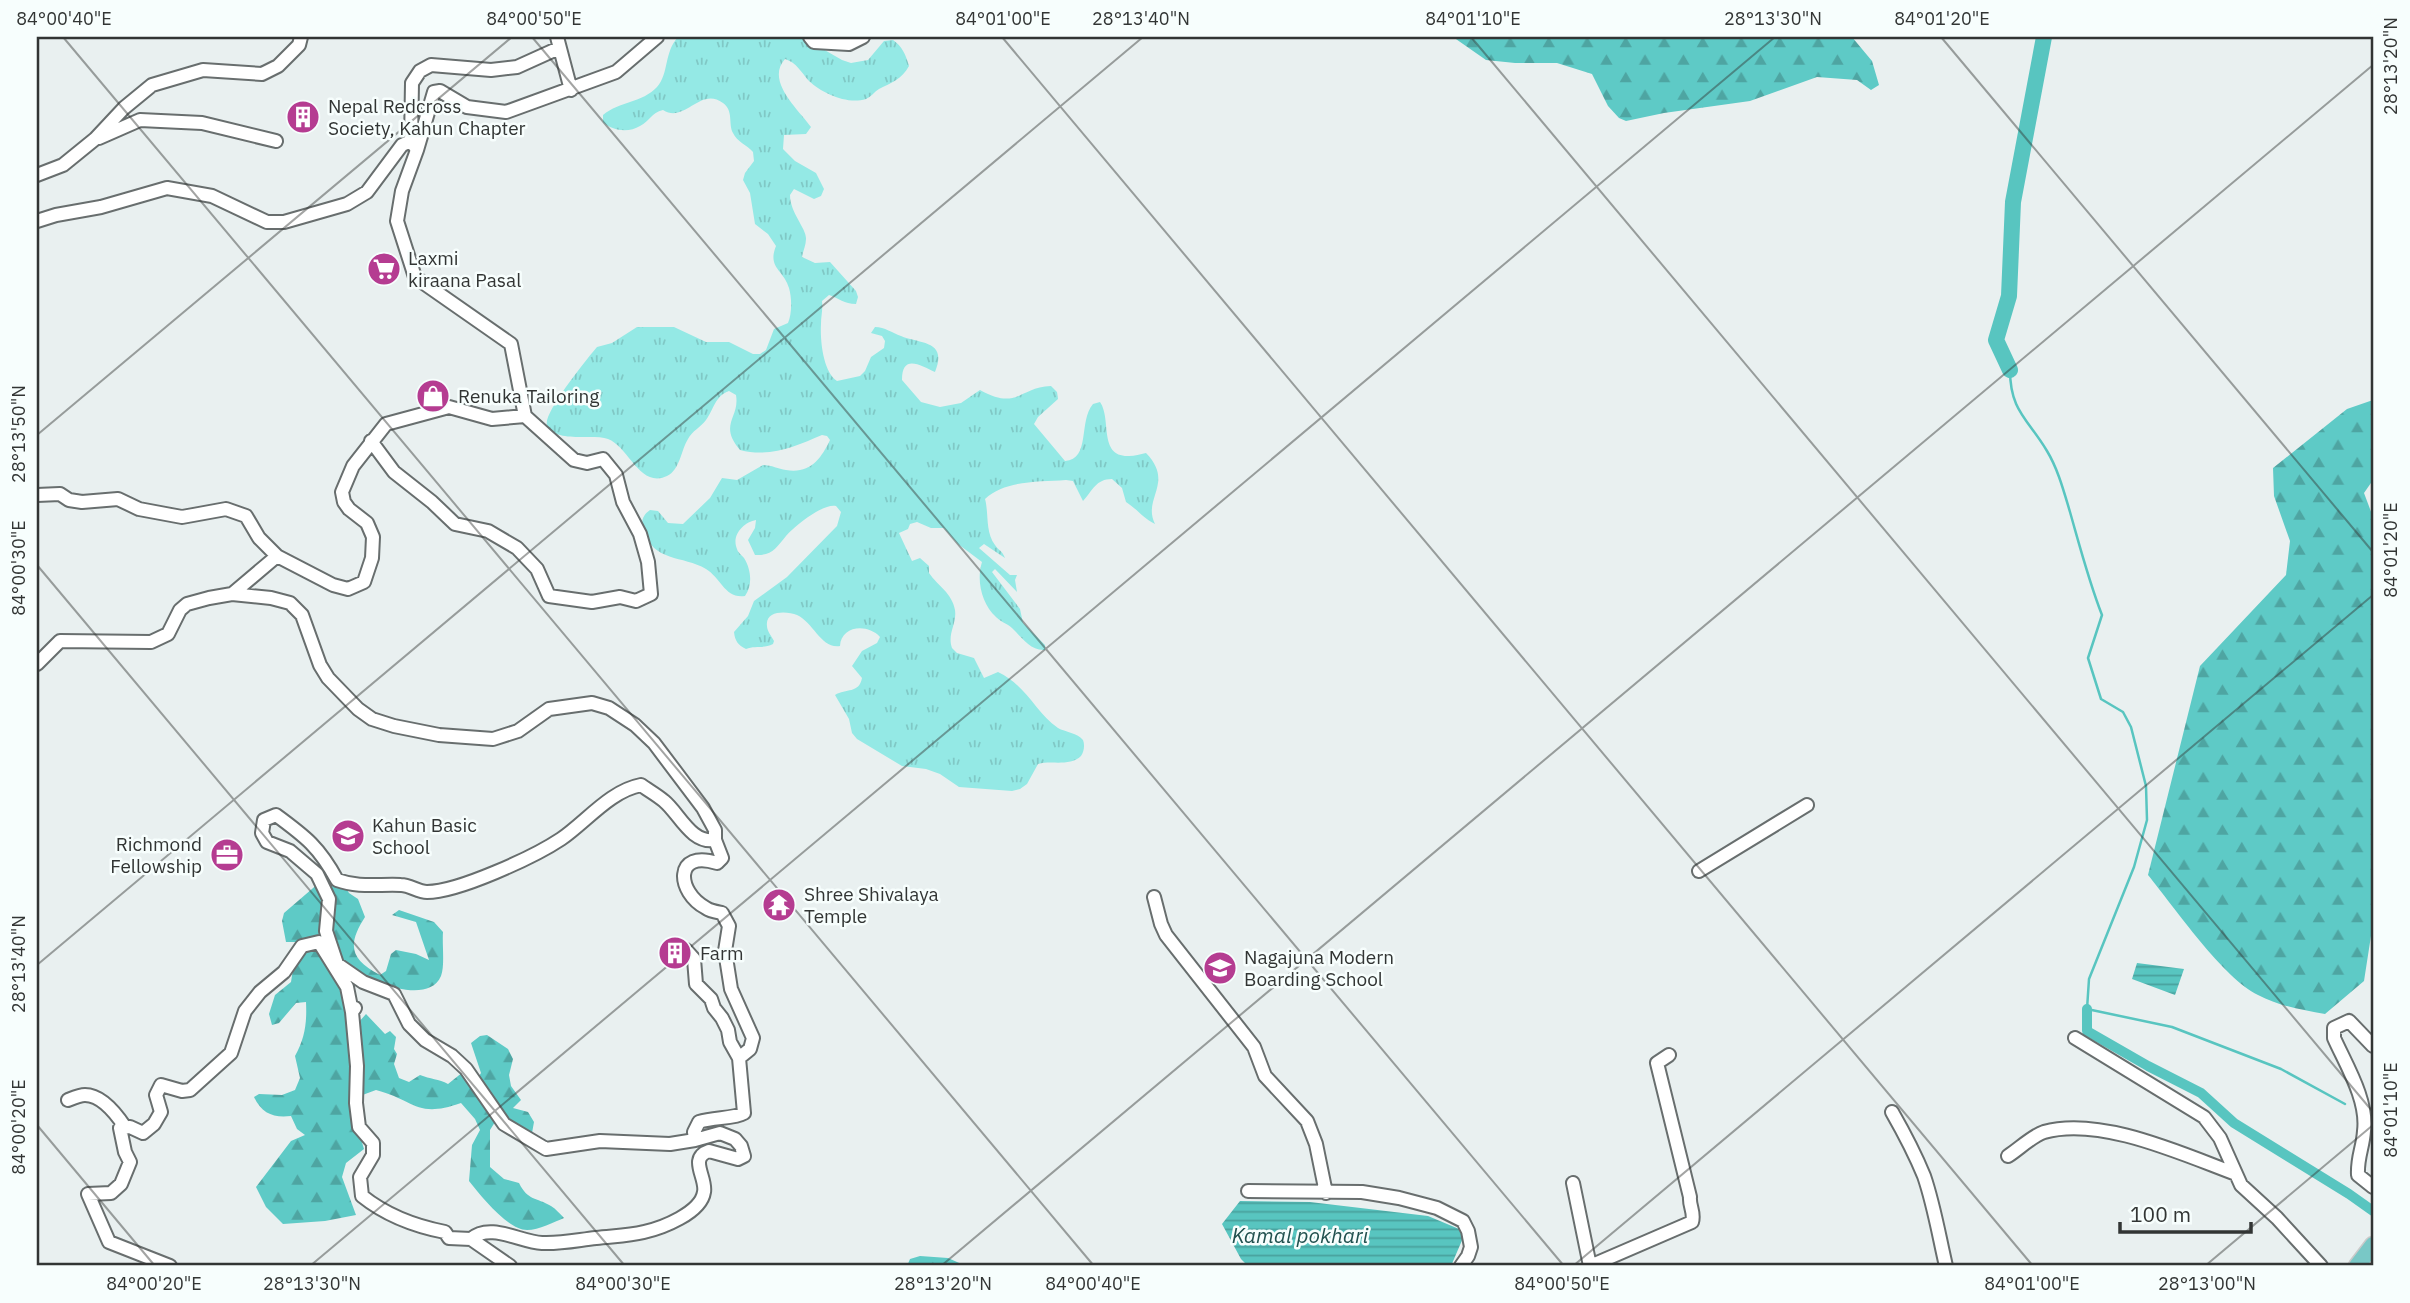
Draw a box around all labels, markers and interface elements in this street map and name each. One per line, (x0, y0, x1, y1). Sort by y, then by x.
text: 84°00'40"E (16, 7, 112, 30)
text: 84°00'50"E (486, 7, 582, 30)
text: 84°01'00"E (955, 7, 1051, 30)
text: 28°13'40"N (1092, 7, 1190, 30)
text: 84°01'10"E (1425, 7, 1521, 30)
text: 28°13'30"N (1724, 7, 1822, 30)
text: 84°01'20"E (1894, 7, 1990, 30)
text: 28°13'20"N (2379, 17, 2402, 115)
place label: Nepal Redcross Society, Kahun Chapter (328, 94, 526, 140)
building icon: Nepal Redcross Society, Kahun Chapter (284, 98, 322, 136)
place label: Laxmi kiraana Pasal (408, 246, 521, 292)
supermarket icon: Laxmi kiraana Pasal (365, 250, 403, 288)
shop icon: Renuka Tailoring (414, 377, 452, 415)
place label: Renuka Tailoring (458, 384, 599, 408)
text: 28°13'50"N (7, 385, 30, 483)
text: 84°01'20"E (2379, 502, 2402, 598)
text: 84°00'30"E (7, 520, 30, 616)
place label: Kahun Basic School (372, 813, 477, 859)
school or university icon: Kahun Basic School (329, 817, 367, 855)
place label: Richmond Fellowship (110, 832, 202, 878)
office icon: Richmond Fellowship (208, 836, 246, 874)
place label: Shree Shivalaya Temple (804, 882, 939, 928)
temple icon: Shree Shivalaya Temple (760, 886, 798, 924)
text: 28°13'40"N (7, 915, 30, 1013)
building icon: Farm (656, 934, 694, 972)
place label: Farm (700, 941, 744, 965)
place label: Nagajuna Modern Boarding School (1244, 945, 1394, 991)
school or university icon: Nagajuna Modern Boarding School (1201, 949, 1239, 987)
text: 84°01'10"E (2379, 1062, 2402, 1158)
text: 84°00'20"E (7, 1079, 30, 1175)
scale bar (2120, 1191, 2251, 1235)
text: 100 m (2130, 1200, 2191, 1228)
water label: Kamal pokhari (1232, 1221, 1369, 1249)
text: 84°00'20"E (106, 1272, 202, 1295)
text: 28°13'30"N (263, 1272, 361, 1295)
text: 84°00'30"E (575, 1272, 671, 1295)
text: 28°13'20"N (894, 1272, 992, 1295)
text: 84°00'40"E (1045, 1272, 1141, 1295)
text: 84°00'50"E (1514, 1272, 1610, 1295)
text: 84°01'00"E (1984, 1272, 2080, 1295)
text: 28°13'00"N (2158, 1272, 2256, 1295)

